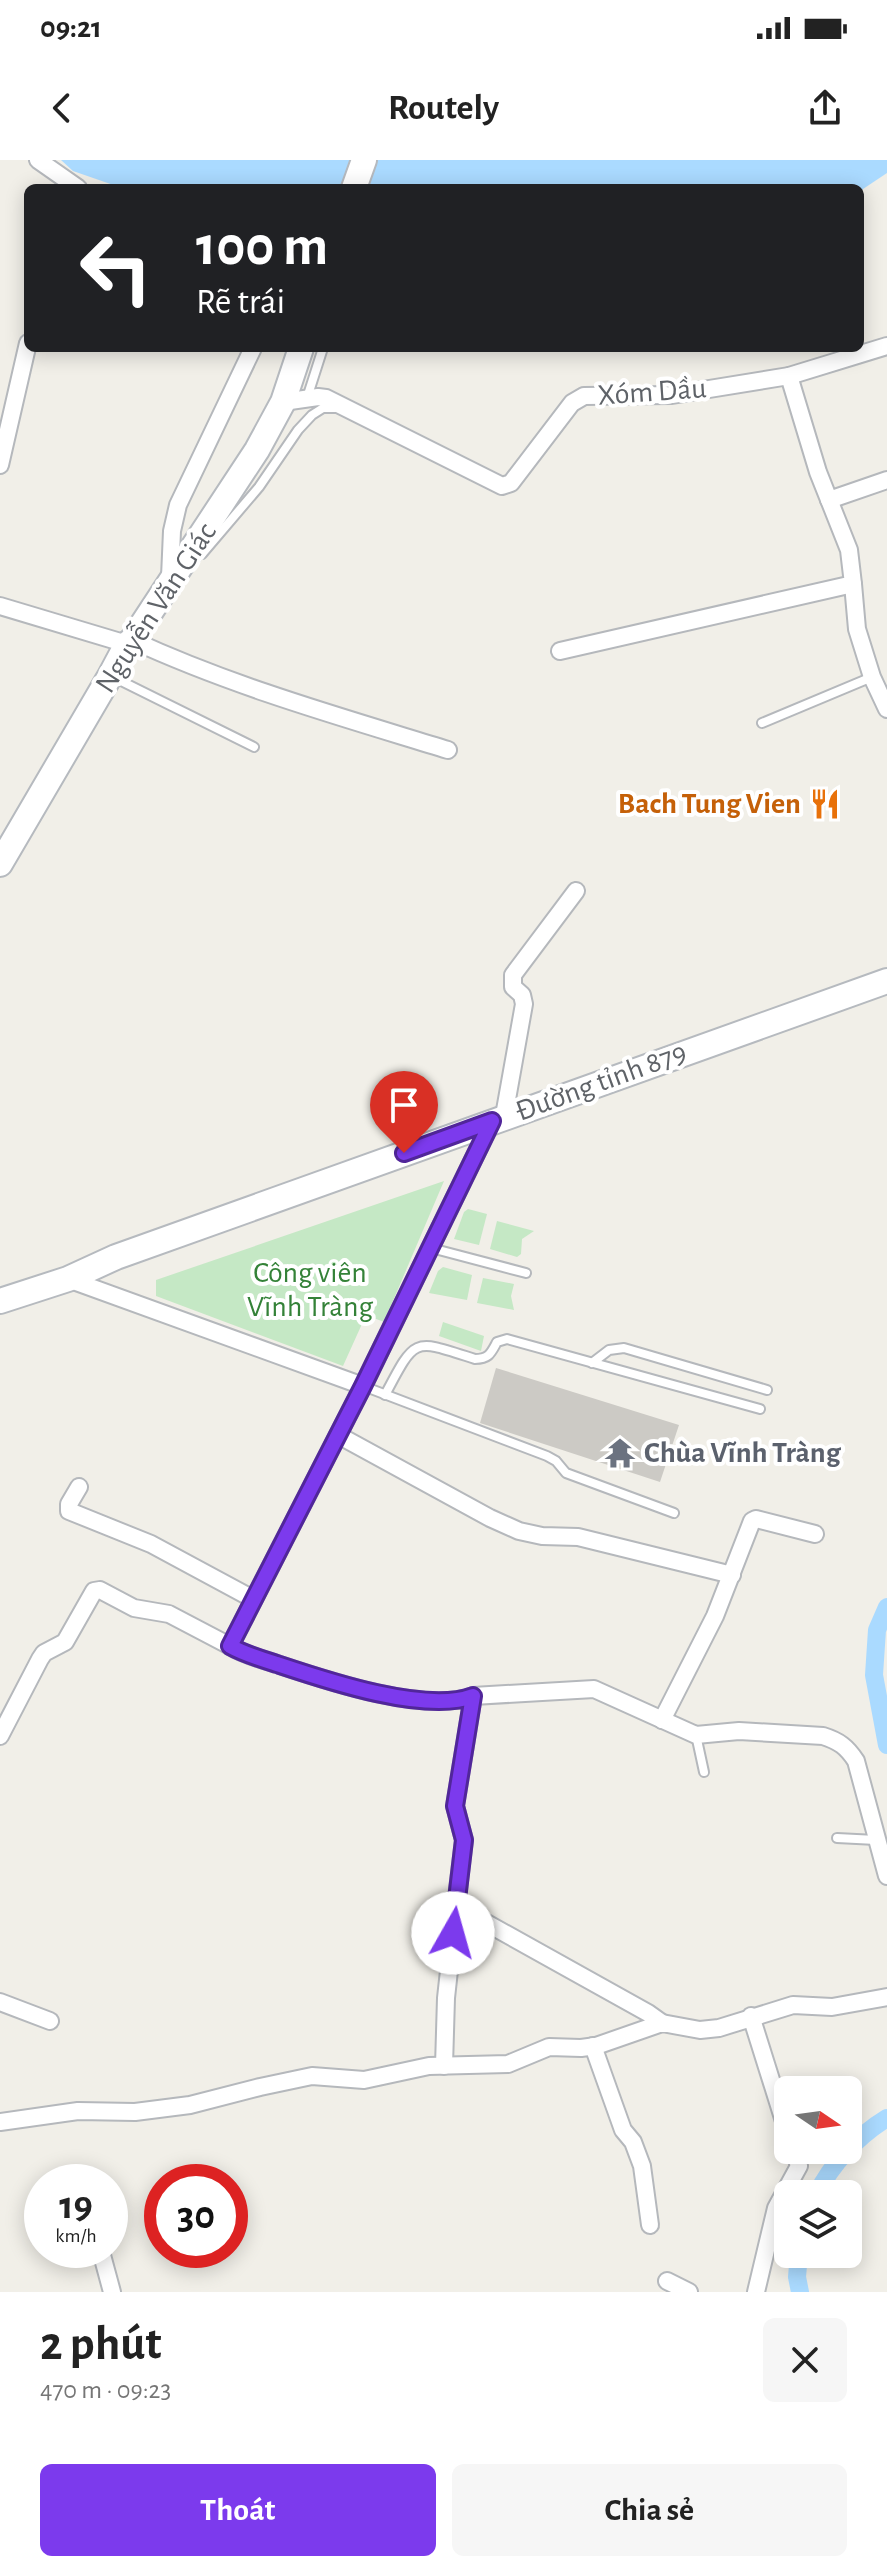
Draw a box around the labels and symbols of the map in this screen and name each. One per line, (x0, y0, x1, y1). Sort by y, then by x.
street label: Xóm Dầu (597, 373, 707, 411)
street label: Nguyễn Văn Giác (89, 517, 222, 698)
restaurant icon: Bach Tung Vien (808, 787, 842, 821)
place label: Bach Tung Vien (618, 789, 801, 819)
street label: Đường tỉnh 879 (511, 1037, 691, 1127)
pin (370, 1071, 438, 1153)
park label: Công viên Vĩnh Tràng (247, 1258, 373, 1322)
temple icon: Chùa Vĩnh Tràng (603, 1436, 637, 1470)
place label: Chùa Vĩnh Tràng (644, 1438, 842, 1468)
position arrow (411, 1891, 495, 1975)
north arrow (774, 2076, 862, 2164)
speed limit sign: 30 (144, 2164, 248, 2268)

